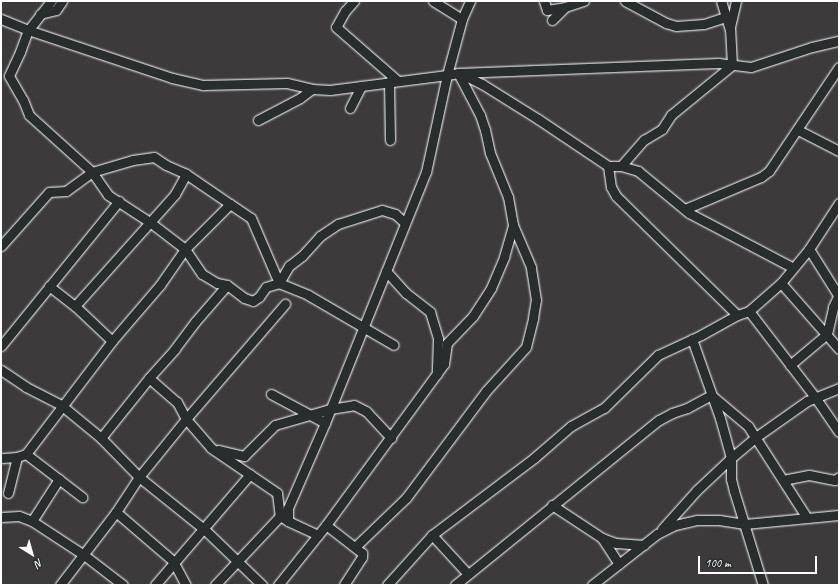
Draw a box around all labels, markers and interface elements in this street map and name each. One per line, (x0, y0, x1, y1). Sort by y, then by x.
north arrow (12, 534, 52, 574)
scale bar (700, 548, 819, 574)
text: 100 m (705, 555, 731, 571)
text: N (32, 556, 46, 571)

